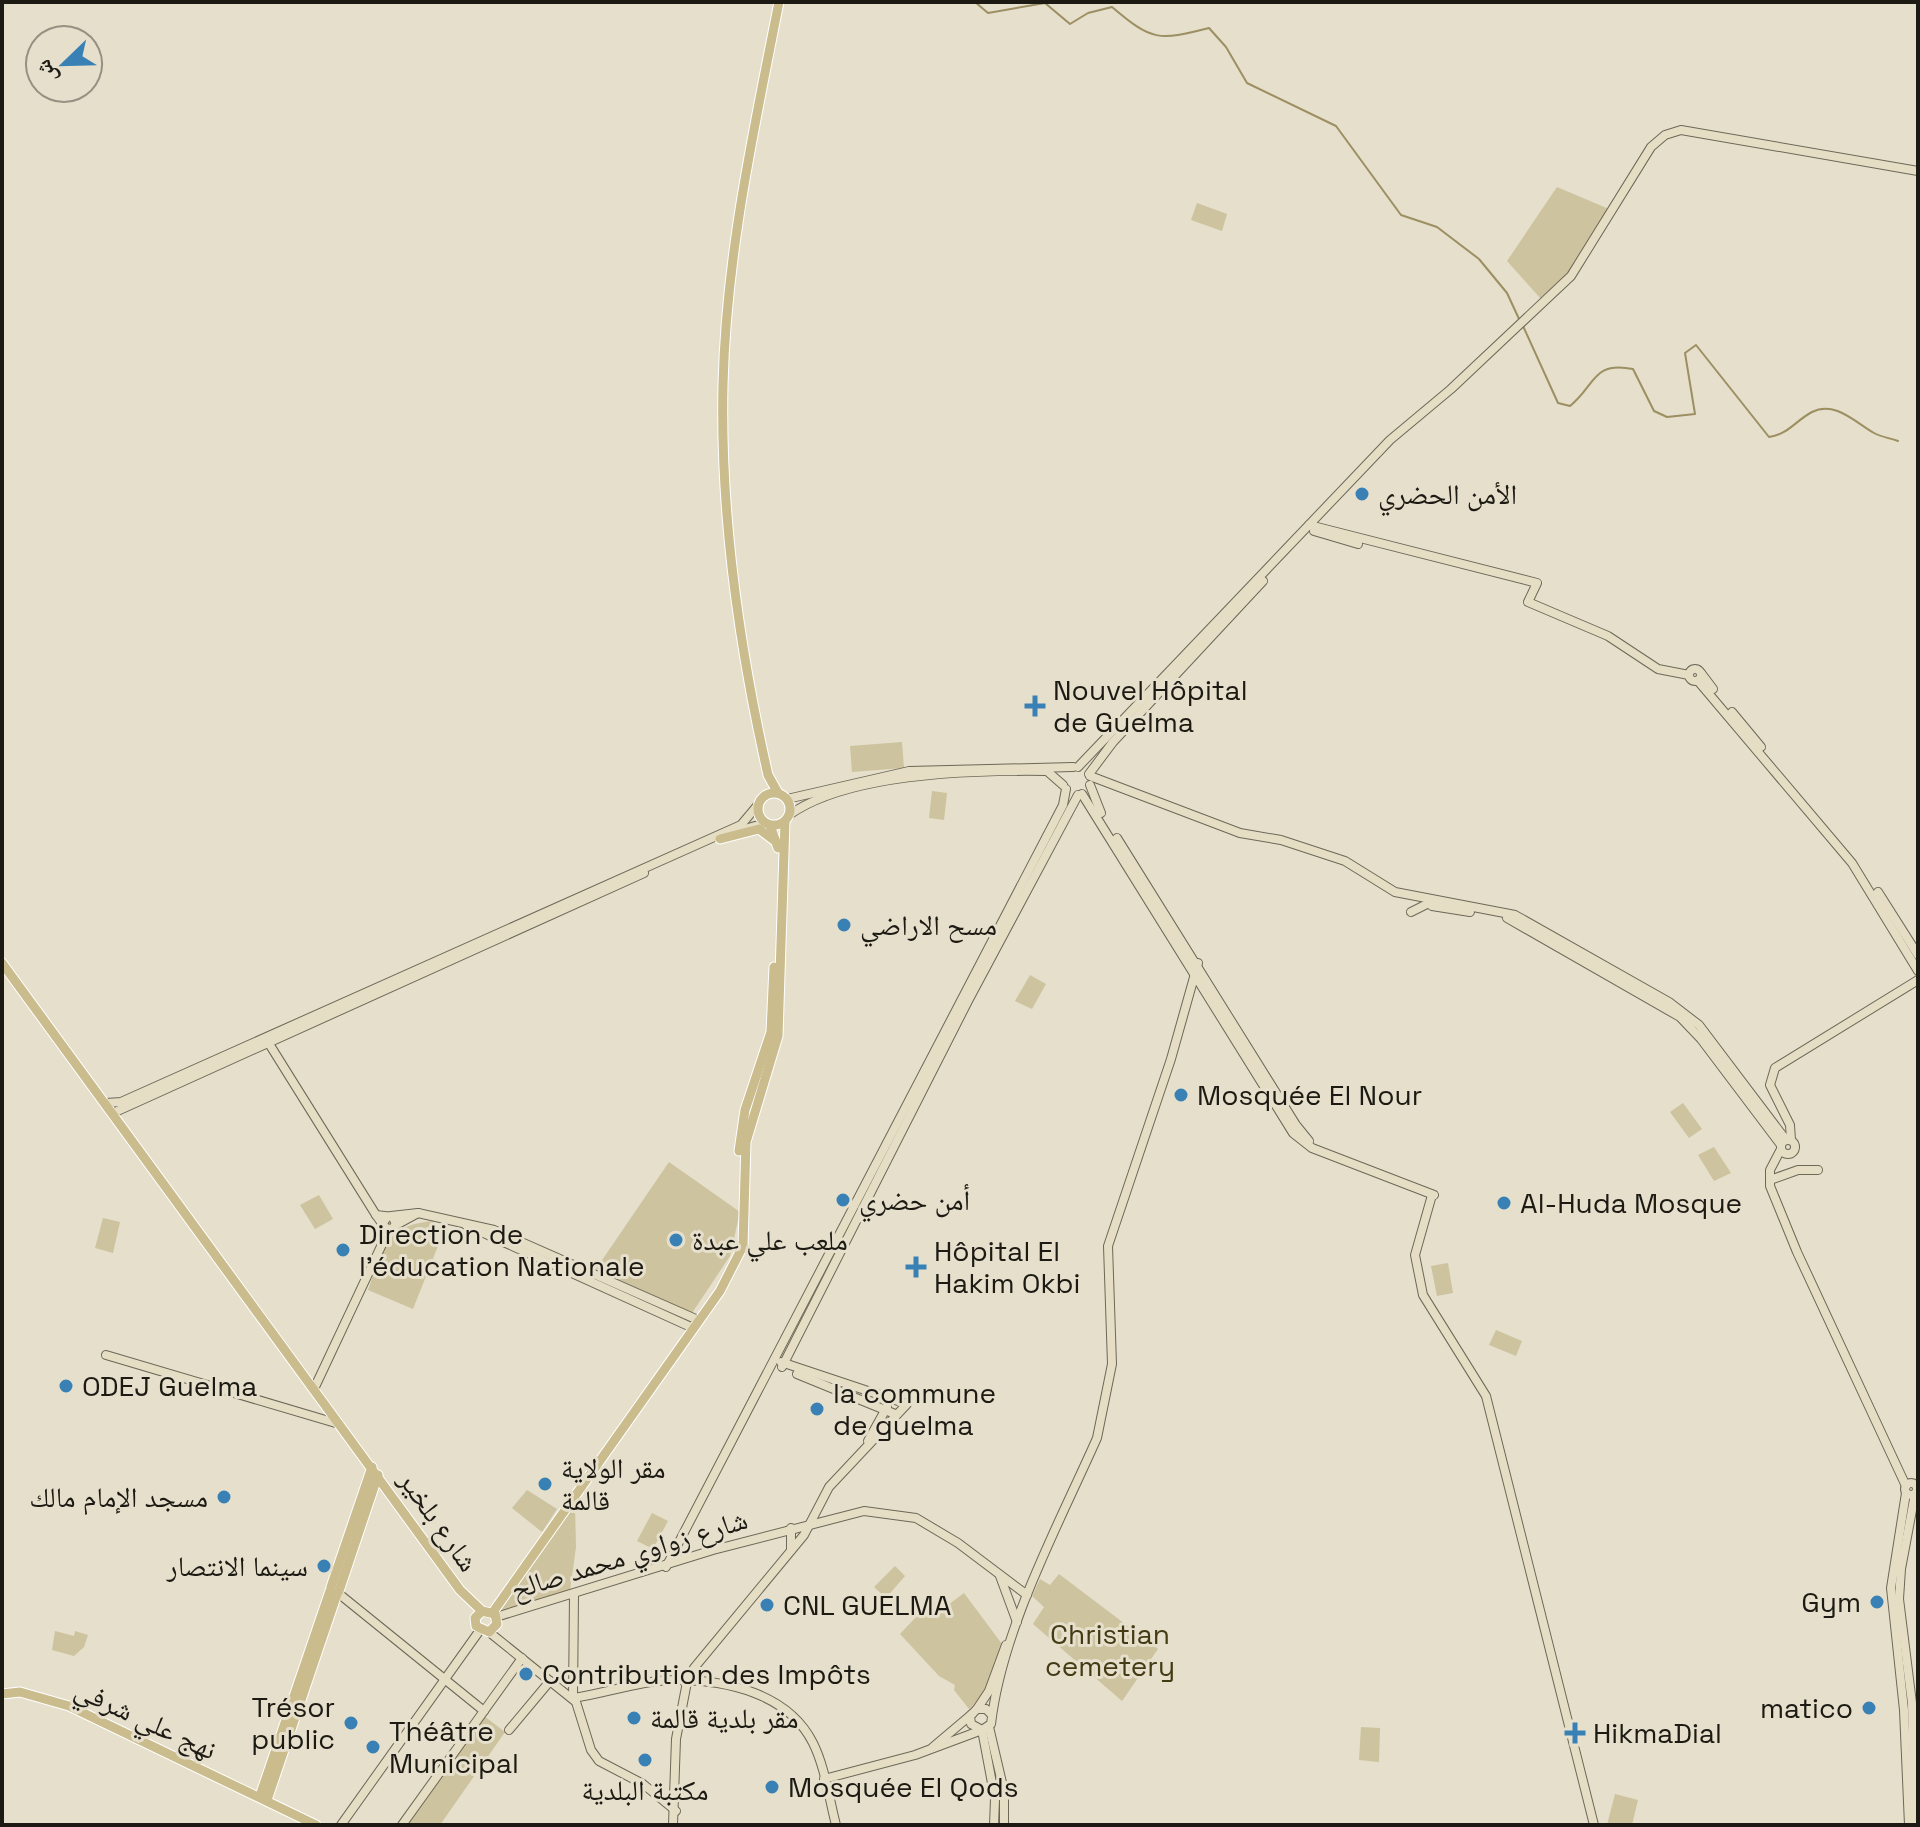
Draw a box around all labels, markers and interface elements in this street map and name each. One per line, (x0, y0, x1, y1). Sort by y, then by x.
north arrow (24, 24, 104, 104)
text: ش (28, 56, 63, 88)
place label: الأمن الحضري (1378, 476, 1517, 517)
marker: الأمن الحضري (1353, 485, 1371, 503)
place label: Nouvel Hôpital de Guelma (1053, 672, 1248, 740)
marker: Nouvel Hôpital de Guelma (1024, 695, 1046, 717)
place label: مسح الاراضي (860, 907, 997, 948)
marker: مسح الاراضي (835, 916, 853, 934)
place label: Mosquée El Nour (1197, 1077, 1422, 1113)
marker: Mosquée El Nour (1172, 1086, 1190, 1104)
place label: أمن حضري (859, 1182, 970, 1223)
place label: Al-Huda Mosque (1520, 1185, 1742, 1221)
marker: أمن حضري (834, 1191, 852, 1209)
marker: Al-Huda Mosque (1495, 1194, 1513, 1212)
place label: Direction de l'éducation Nationale (359, 1216, 645, 1284)
place label: ملعب علي عبدة (692, 1222, 848, 1263)
marker: ملعب علي عبدة (667, 1231, 685, 1249)
place label: Hôpital El Hakim Okbi (934, 1233, 1080, 1301)
marker: Direction de l'éducation Nationale (334, 1241, 352, 1259)
marker: Hôpital El Hakim Okbi (905, 1256, 927, 1278)
place label: ODEJ Guelma (82, 1368, 257, 1404)
place label: la commune de guelma (833, 1375, 996, 1443)
marker: ODEJ Guelma (57, 1377, 75, 1395)
marker: la commune de guelma (808, 1400, 826, 1418)
place label: مقر الولاية قالمة (561, 1450, 666, 1518)
street label: شارع بلخير (391, 1463, 487, 1578)
marker: مقر الولاية قالمة (536, 1475, 554, 1493)
place label: مسجد الإمام مالك (29, 1479, 208, 1516)
marker: مسجد الإمام مالك (215, 1488, 233, 1506)
street label: شارع زواوي محمد صالح (506, 1501, 753, 1612)
place label: سينما الانتصار (166, 1548, 308, 1584)
marker: سينما الانتصار (315, 1557, 333, 1575)
place label: Gym (1801, 1584, 1861, 1620)
place label: CNL GUELMA (783, 1587, 951, 1623)
marker: Gym (1868, 1593, 1886, 1611)
marker: CNL GUELMA (758, 1596, 776, 1614)
park label: Christian cemetery (1045, 1616, 1175, 1684)
place label: Contribution des Impôts (542, 1656, 871, 1692)
marker: Contribution des Impôts (517, 1665, 535, 1683)
street label: نهج علي شرفي (67, 1670, 223, 1772)
place label: Trésor public (251, 1689, 335, 1757)
place label: matico (1760, 1690, 1853, 1726)
marker: matico (1860, 1699, 1878, 1717)
place label: مقر بلدية قالمة (650, 1700, 798, 1736)
marker: مقر بلدية قالمة (625, 1709, 643, 1727)
place label: Théâtre Municipal (389, 1713, 519, 1781)
marker: Trésor public (342, 1714, 360, 1732)
place label: HikmaDial (1593, 1715, 1722, 1751)
marker: HikmaDial (1564, 1722, 1586, 1744)
marker: Théâtre Municipal (364, 1738, 382, 1756)
marker: مكتبة البلدية (636, 1751, 654, 1769)
place label: Mosquée El Qods (788, 1769, 1018, 1805)
place label: مكتبة البلدية (582, 1772, 708, 1808)
marker: Mosquée El Qods (763, 1778, 781, 1796)

